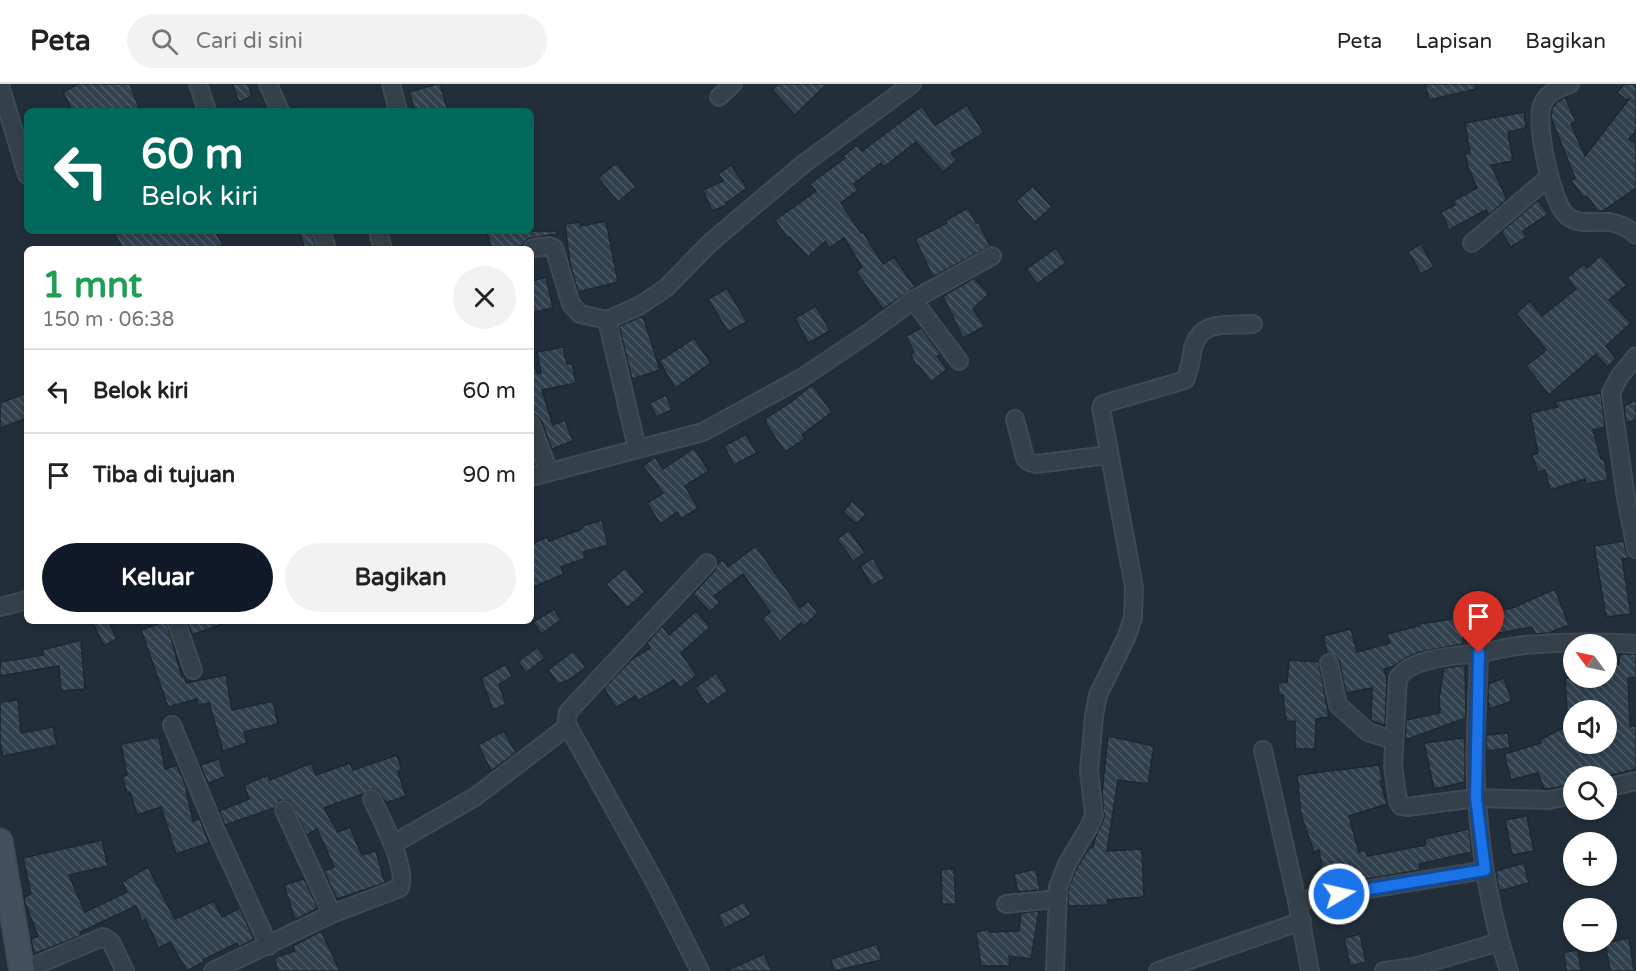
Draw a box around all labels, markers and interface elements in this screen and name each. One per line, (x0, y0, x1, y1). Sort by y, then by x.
search box (127, 14, 547, 68)
text: Peta (30, 24, 91, 58)
icon: search (148, 25, 181, 58)
text: Cari di sini (196, 28, 303, 54)
text: Peta (1337, 29, 1382, 54)
text: Lapisan (1415, 29, 1492, 54)
text: Bagikan (1525, 29, 1606, 54)
text: 60 m (141, 129, 243, 180)
icon: left (42, 132, 120, 210)
text: Belok kiri (141, 180, 258, 213)
text: 1 mnt (42, 264, 142, 307)
button: close (453, 266, 516, 329)
text: 150 m · 06:38 (42, 308, 174, 332)
icon: left (42, 375, 75, 408)
text: Belok kiri (93, 378, 189, 404)
text: 60 m (462, 378, 516, 404)
icon: arrive (42, 459, 75, 492)
text: Tiba di tujuan (93, 462, 235, 488)
text: 90 m (462, 462, 516, 488)
button: Keluar (42, 543, 273, 612)
button: Bagikan (285, 543, 516, 612)
pin (1453, 591, 1504, 653)
icon: arrive (1462, 600, 1495, 633)
north arrow (1563, 634, 1617, 688)
map controls (1563, 634, 1617, 952)
button: sound (1563, 700, 1617, 754)
button: search (1563, 766, 1617, 820)
button: + (1563, 832, 1617, 886)
position arrow (1307, 862, 1371, 926)
button: − (1563, 898, 1617, 952)

